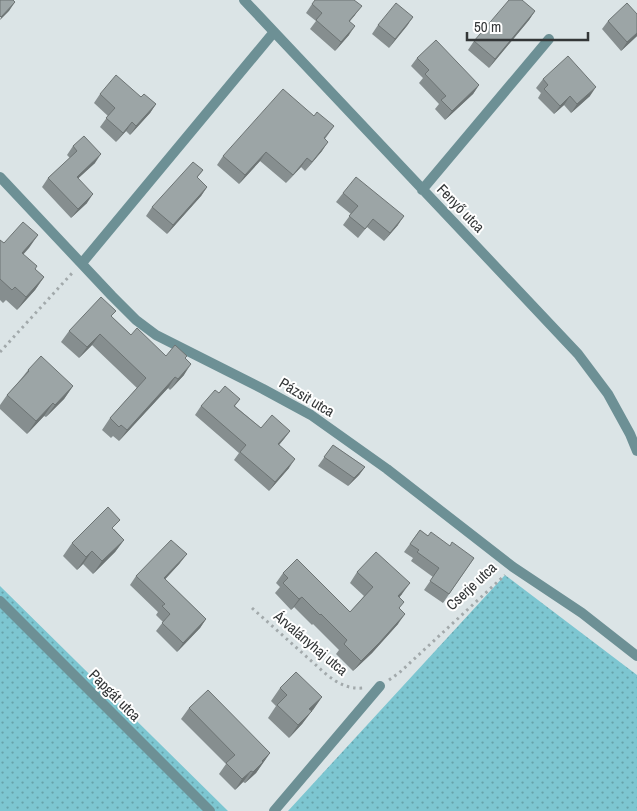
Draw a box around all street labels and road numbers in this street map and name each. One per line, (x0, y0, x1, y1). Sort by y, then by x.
street label: Fenyő utca (433, 179, 490, 237)
street label: Pázsit utca (276, 372, 339, 422)
street label: Cserje utca (441, 557, 501, 615)
street label: Árvalányhaj utca (269, 605, 353, 680)
street label: Papgát utca (84, 664, 146, 726)

